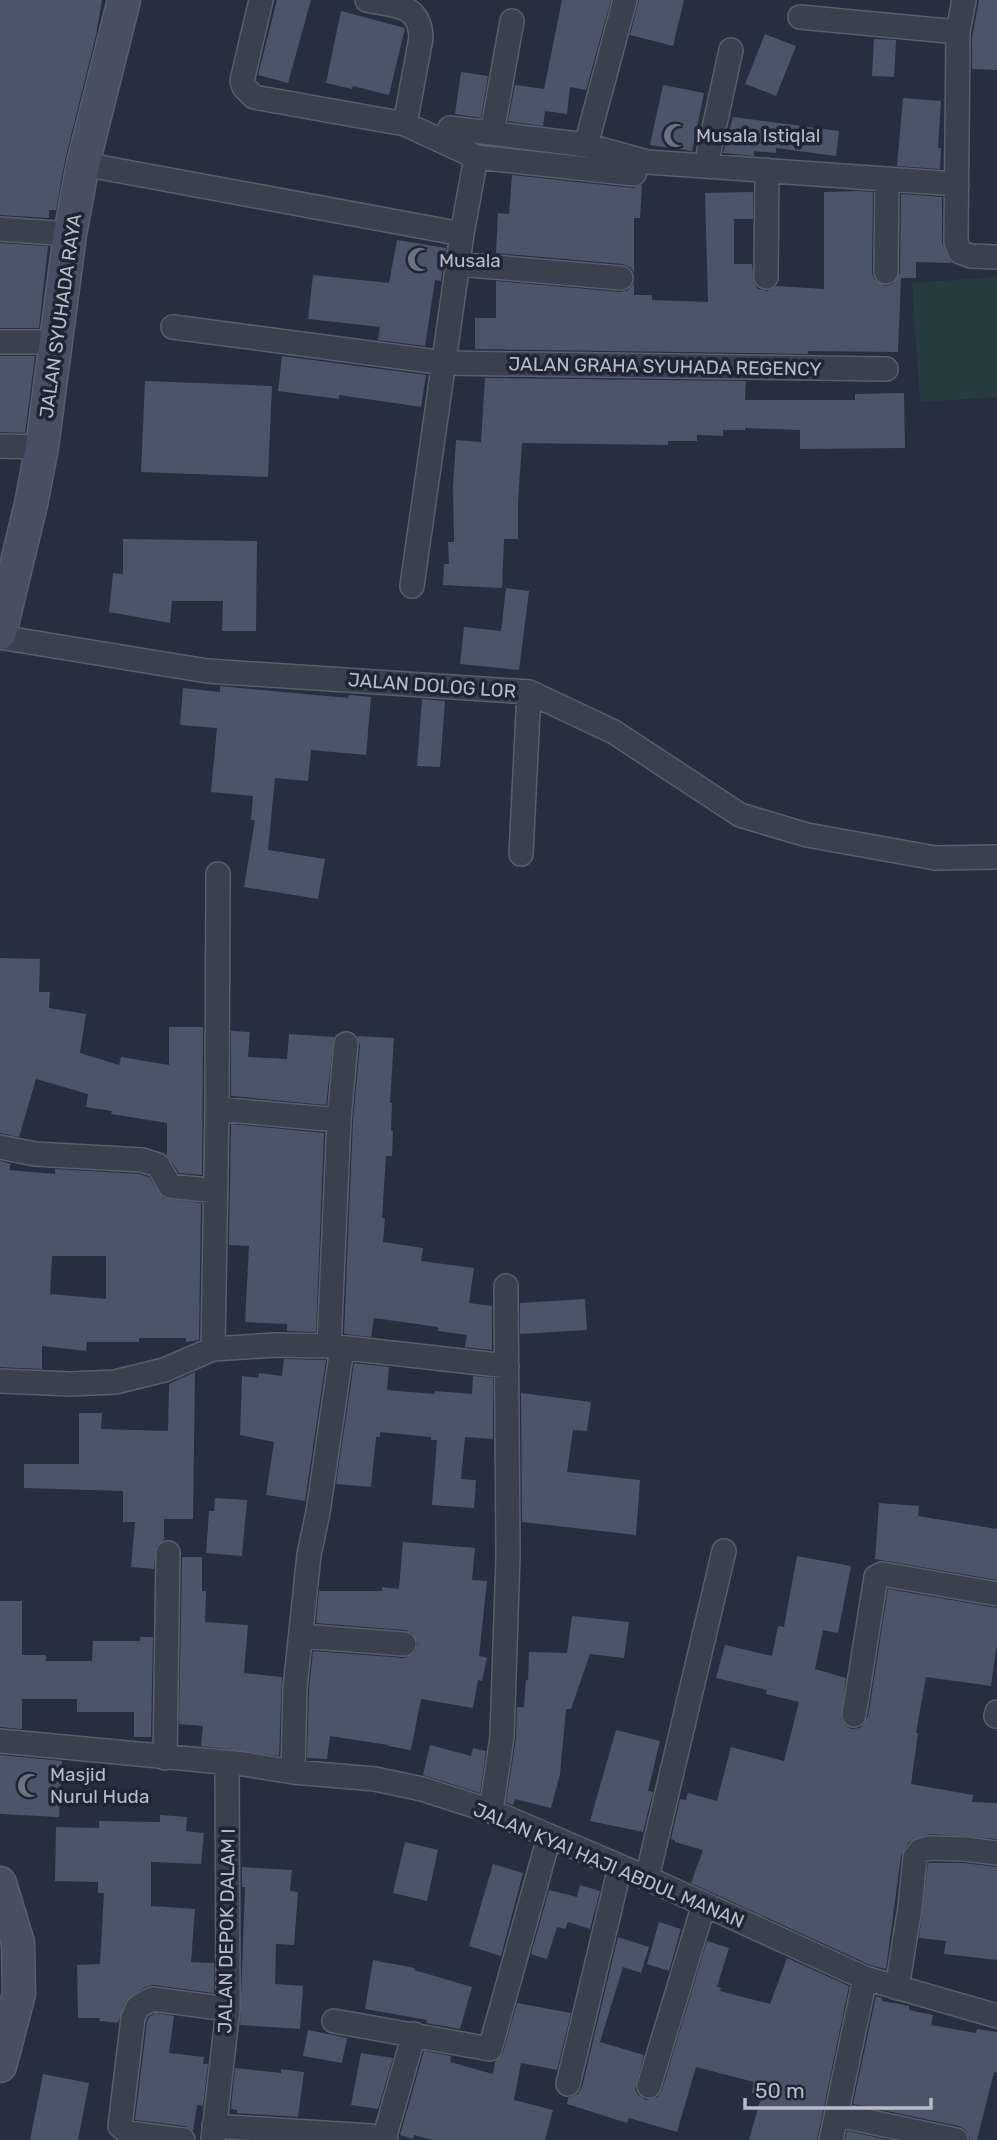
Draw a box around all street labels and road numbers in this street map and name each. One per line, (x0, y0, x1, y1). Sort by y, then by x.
street label: JALAN SYUHADA RAYA (35, 212, 86, 420)
street label: JALAN GRAHA SYUHADA REGENCY (508, 352, 822, 381)
street label: JALAN DOLOG LOR (347, 668, 517, 703)
street label: JALAN KYAI HAJI ABDUL MANAN (470, 1798, 748, 1933)
street label: JALAN DEPOK DALAM I (213, 1828, 240, 2034)

